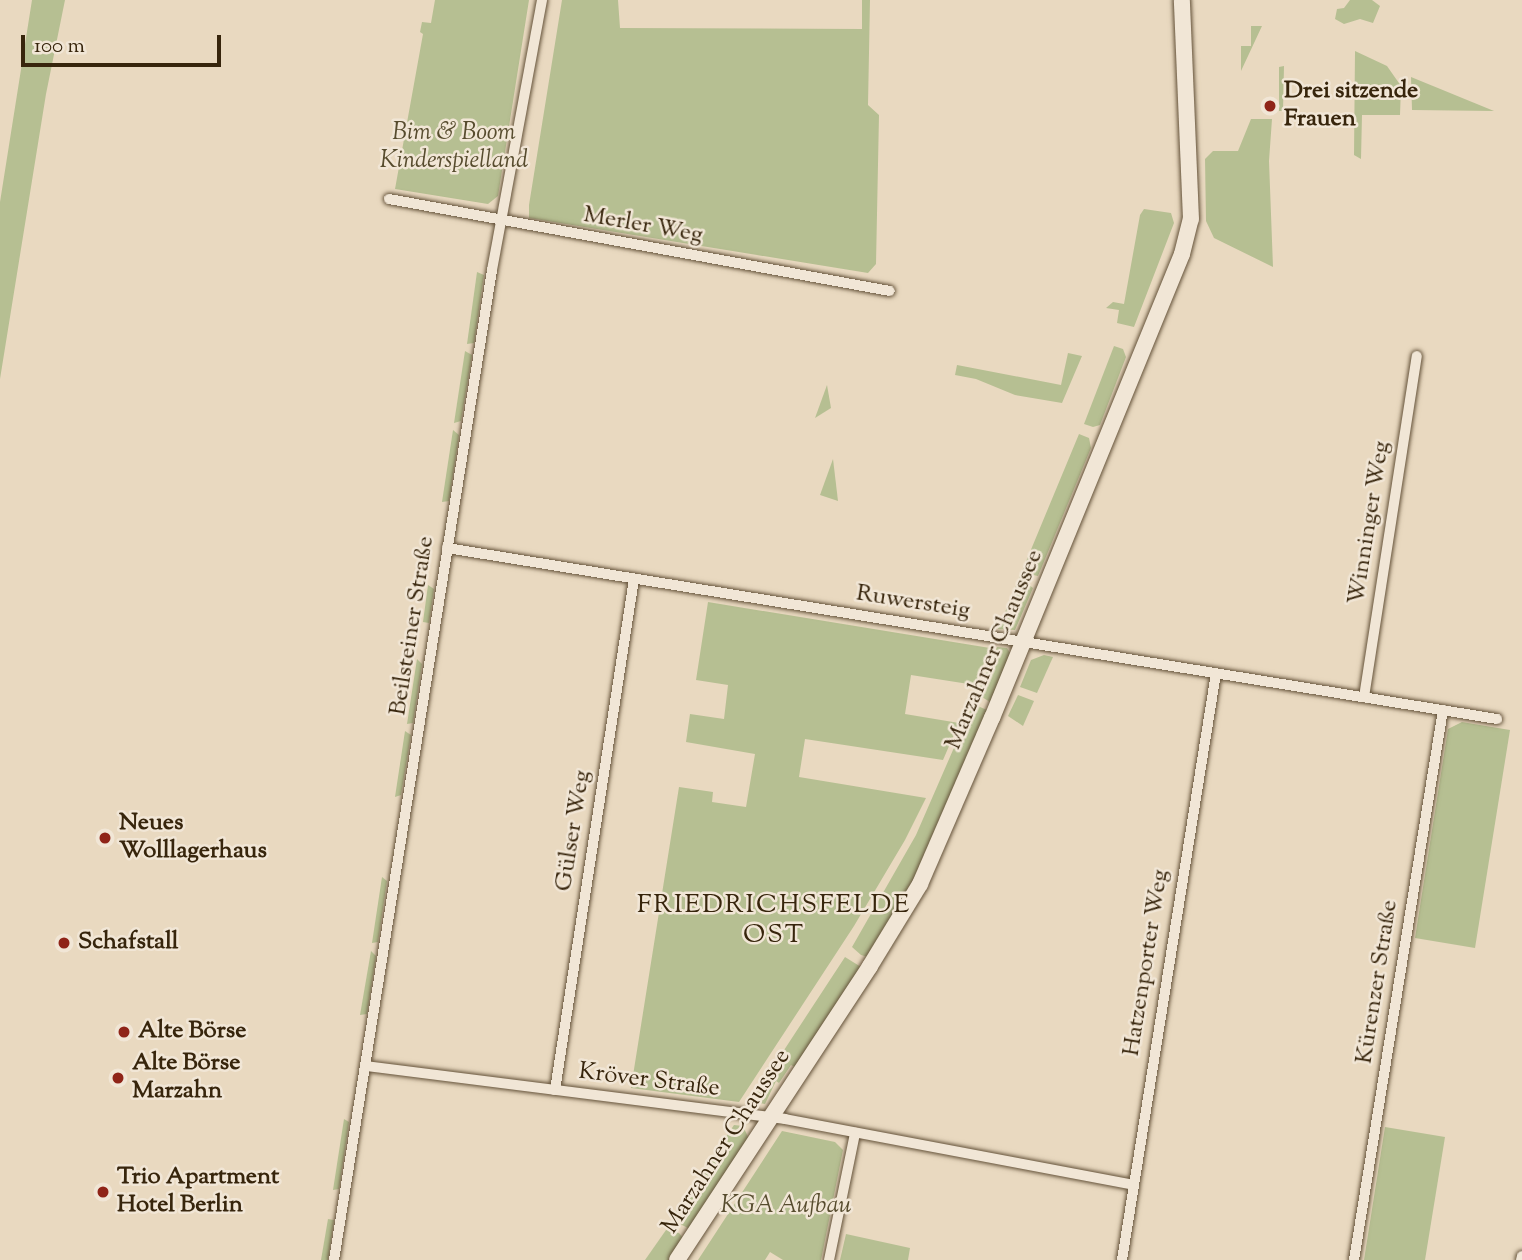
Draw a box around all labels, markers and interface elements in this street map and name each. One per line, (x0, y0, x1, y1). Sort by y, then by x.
scale bar (24, 21, 224, 65)
text: 100 m (34, 32, 85, 62)
place label: Drei sitzende Frauen (1284, 78, 1418, 134)
marker: Drei sitzende Frauen (1262, 98, 1278, 114)
park label: Bim & Boom Kinderspielland (380, 120, 528, 176)
street label: Merler Weg (581, 201, 705, 251)
street label: Winninger Weg (1343, 439, 1397, 607)
street label: Beilsteiner Straße (385, 534, 441, 718)
street label: Marzahner Chaussee (940, 546, 1050, 754)
street label: Ruwersteig (854, 580, 972, 626)
street label: Gülser Weg (550, 768, 598, 894)
place label: Neues Wolllagerhaus (119, 810, 267, 866)
marker: Neues Wolllagerhaus (97, 830, 113, 846)
street label: Hatzenporter Weg (1118, 868, 1176, 1058)
district label: FRIEDRICHSFELDE OST (639, 890, 909, 951)
street label: Kürenzer Straße (1351, 898, 1405, 1066)
place label: Schafstall (78, 929, 179, 957)
marker: Schafstall (56, 935, 72, 951)
place label: Alte Börse (138, 1018, 246, 1046)
marker: Alte Börse (116, 1024, 132, 1040)
street label: Marzahner Chaussee (657, 1044, 797, 1240)
place label: Alte Börse Marzahn (132, 1050, 240, 1106)
street label: Kröver Straße (577, 1058, 721, 1104)
marker: Alte Börse Marzahn (110, 1070, 126, 1086)
place label: Trio Apartment Hotel Berlin (117, 1164, 279, 1220)
marker: Trio Apartment Hotel Berlin (95, 1184, 111, 1200)
park label: KGA Aufbau (721, 1193, 851, 1221)

